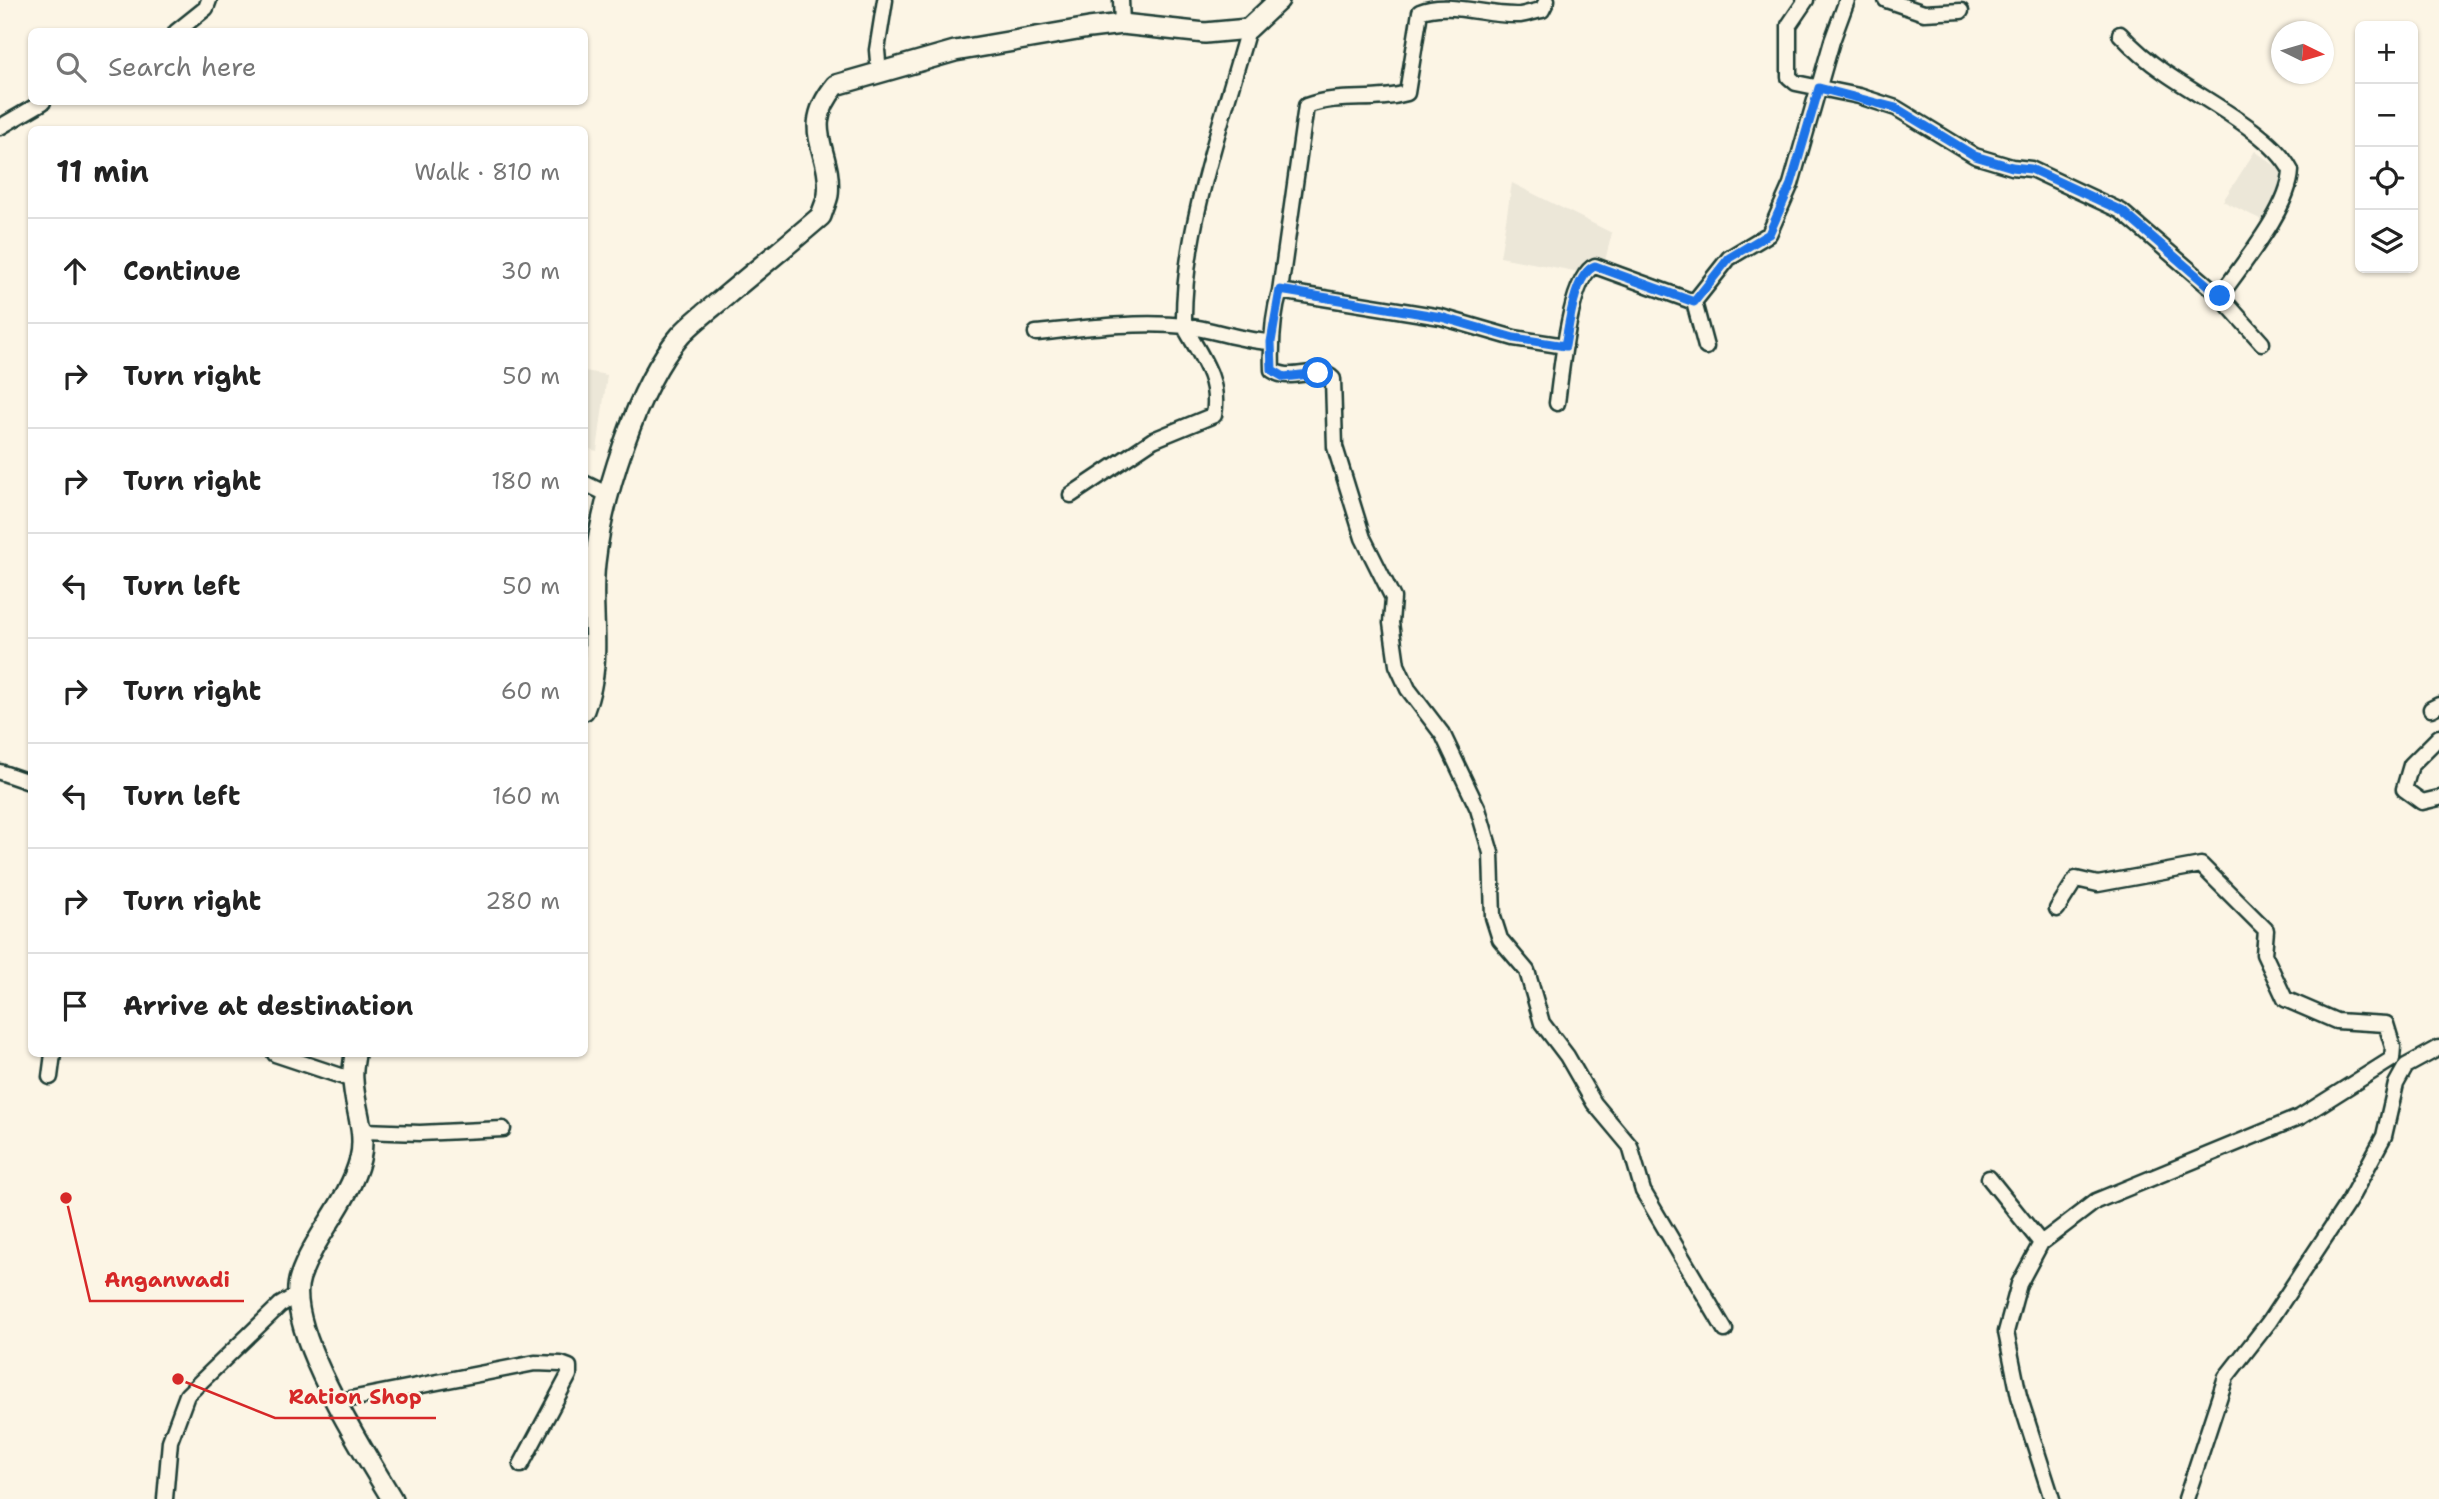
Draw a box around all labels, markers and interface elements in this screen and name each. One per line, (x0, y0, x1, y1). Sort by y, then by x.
north arrow (2271, 21, 2334, 84)
map controls (2355, 21, 2418, 273)
button: + (2355, 21, 2418, 84)
search box (28, 28, 588, 105)
icon: search (52, 48, 90, 86)
text: Search here (108, 49, 257, 84)
button: − (2355, 84, 2418, 147)
button: locate (2355, 147, 2418, 210)
text: 11 min (56, 151, 149, 192)
text: Walk · 810 m (414, 157, 560, 187)
button: layers (2355, 210, 2418, 273)
icon: ahead (56, 252, 94, 290)
text: Continue (123, 253, 241, 288)
text: 30 m (501, 256, 560, 286)
route end (2204, 280, 2235, 311)
icon: right (56, 357, 94, 395)
route start (1302, 357, 1333, 388)
text: Turn right (123, 358, 261, 393)
text: 50 m (502, 361, 560, 391)
icon: right (56, 462, 94, 500)
text: Turn right (123, 463, 261, 498)
text: 180 m (491, 466, 560, 496)
icon: left (56, 567, 94, 605)
text: Turn left (123, 568, 240, 603)
text: 50 m (502, 571, 560, 601)
icon: right (56, 672, 94, 710)
text: Turn right (123, 673, 261, 708)
text: 60 m (501, 676, 560, 706)
icon: left (56, 777, 94, 815)
text: Turn left (123, 778, 240, 813)
text: 160 m (492, 781, 560, 811)
icon: right (56, 882, 94, 920)
text: Turn right (123, 883, 261, 918)
text: 280 m (485, 886, 560, 916)
icon: arrive (56, 987, 94, 1025)
text: Arrive at destination (123, 988, 413, 1023)
callout: Anganwadi (90, 1259, 244, 1301)
text: Anganwadi (104, 1266, 230, 1294)
callout: Ration Shop (275, 1376, 436, 1418)
text: Ration Shop (288, 1383, 422, 1411)

